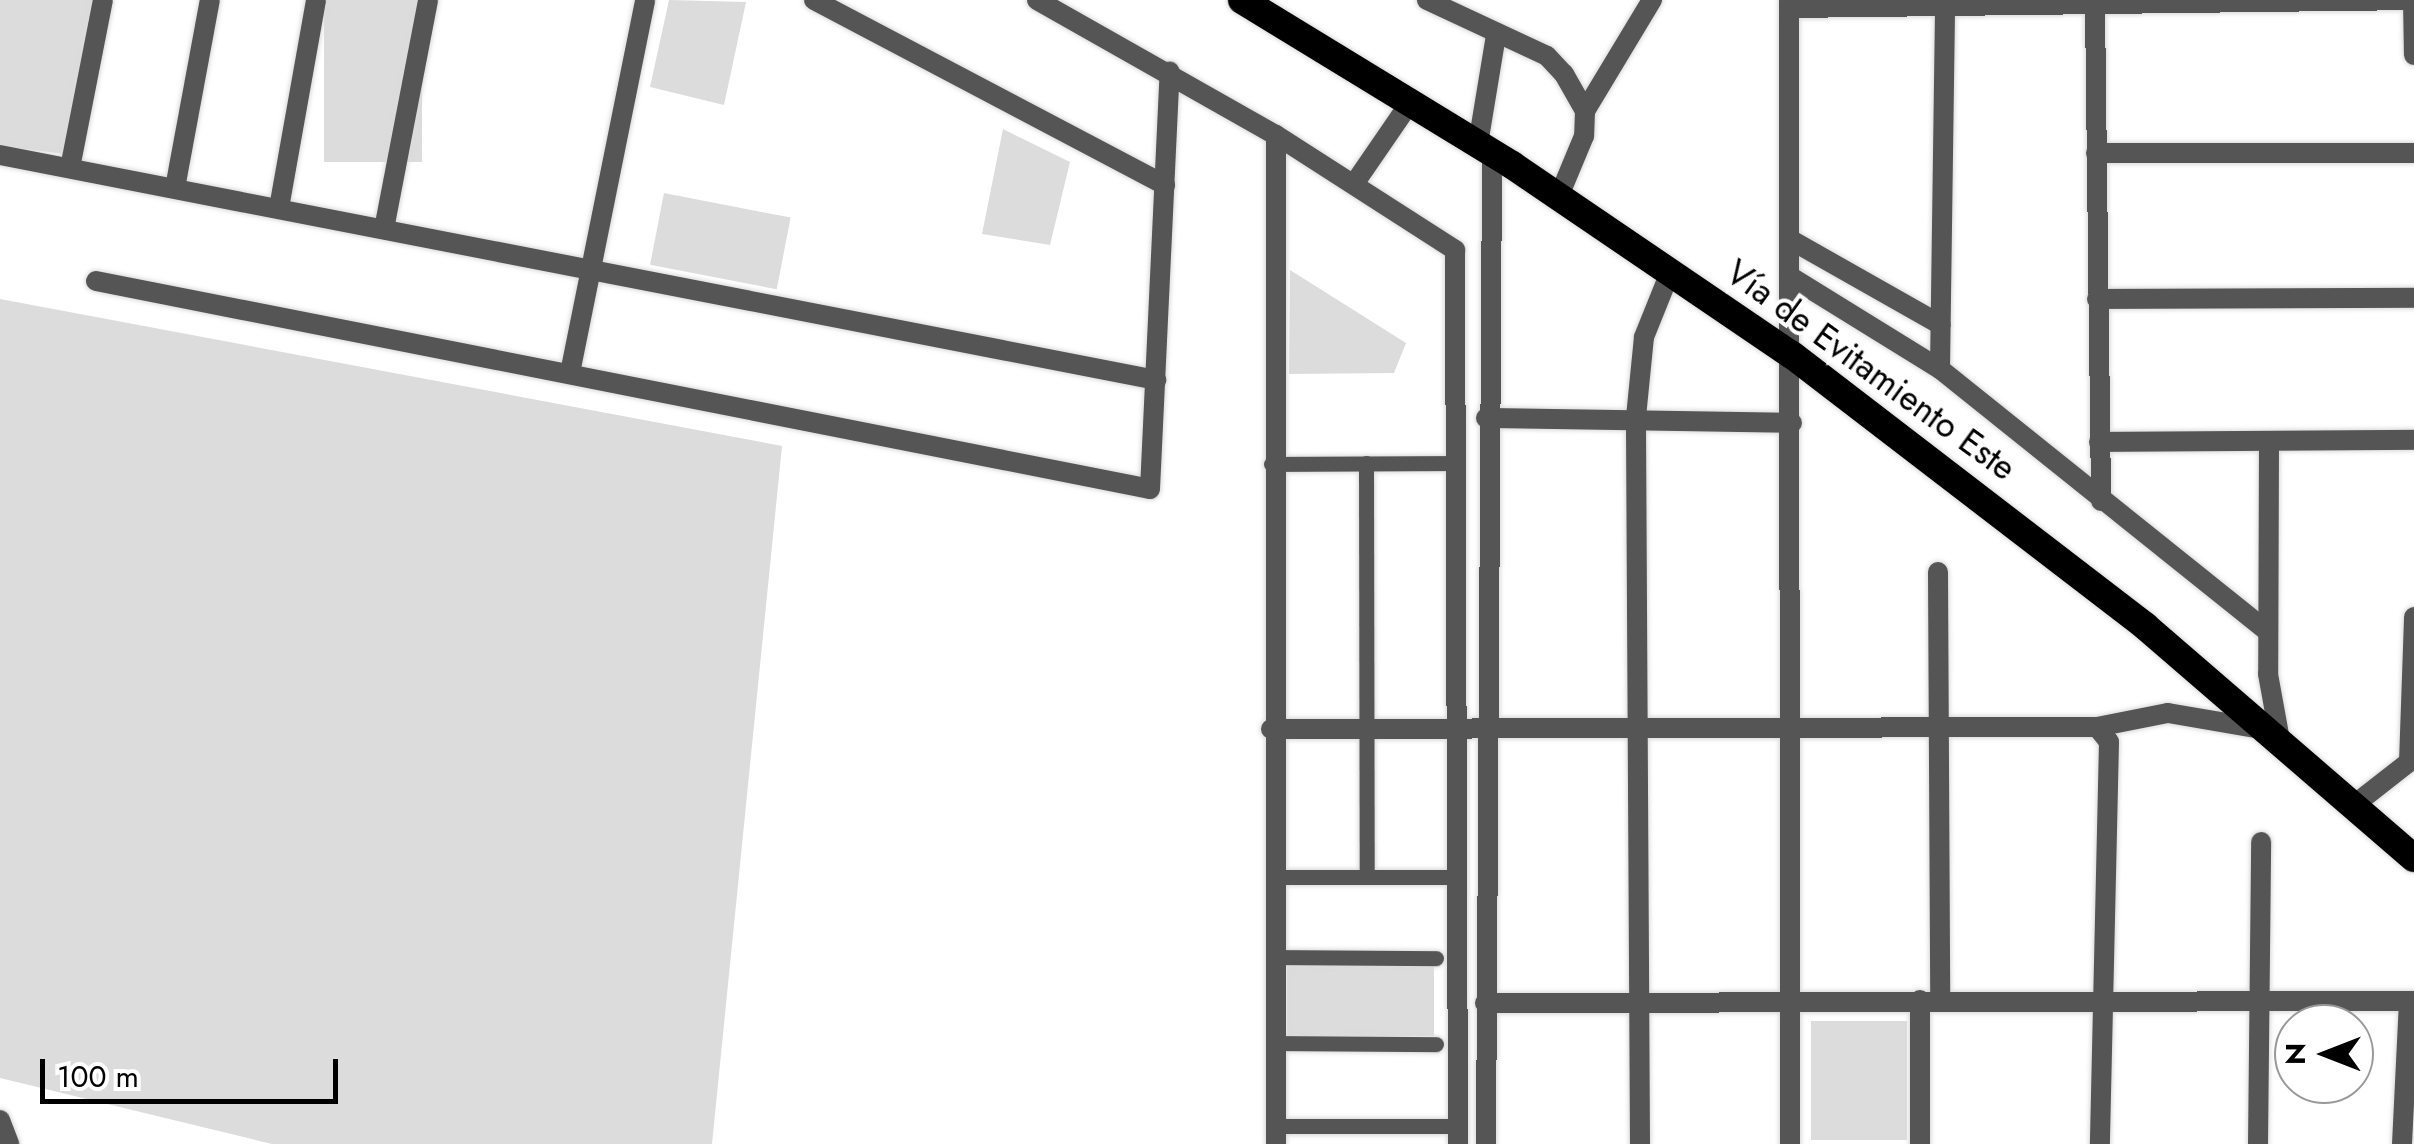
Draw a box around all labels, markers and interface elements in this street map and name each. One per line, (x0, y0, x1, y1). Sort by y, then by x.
street label: Vía de Evitamiento Este (1718, 251, 2024, 489)
north arrow (2274, 1004, 2374, 1104)
scale bar (45, 1039, 342, 1101)
text: N (2275, 1043, 2316, 1065)
text: 100 m (57, 1055, 139, 1098)

